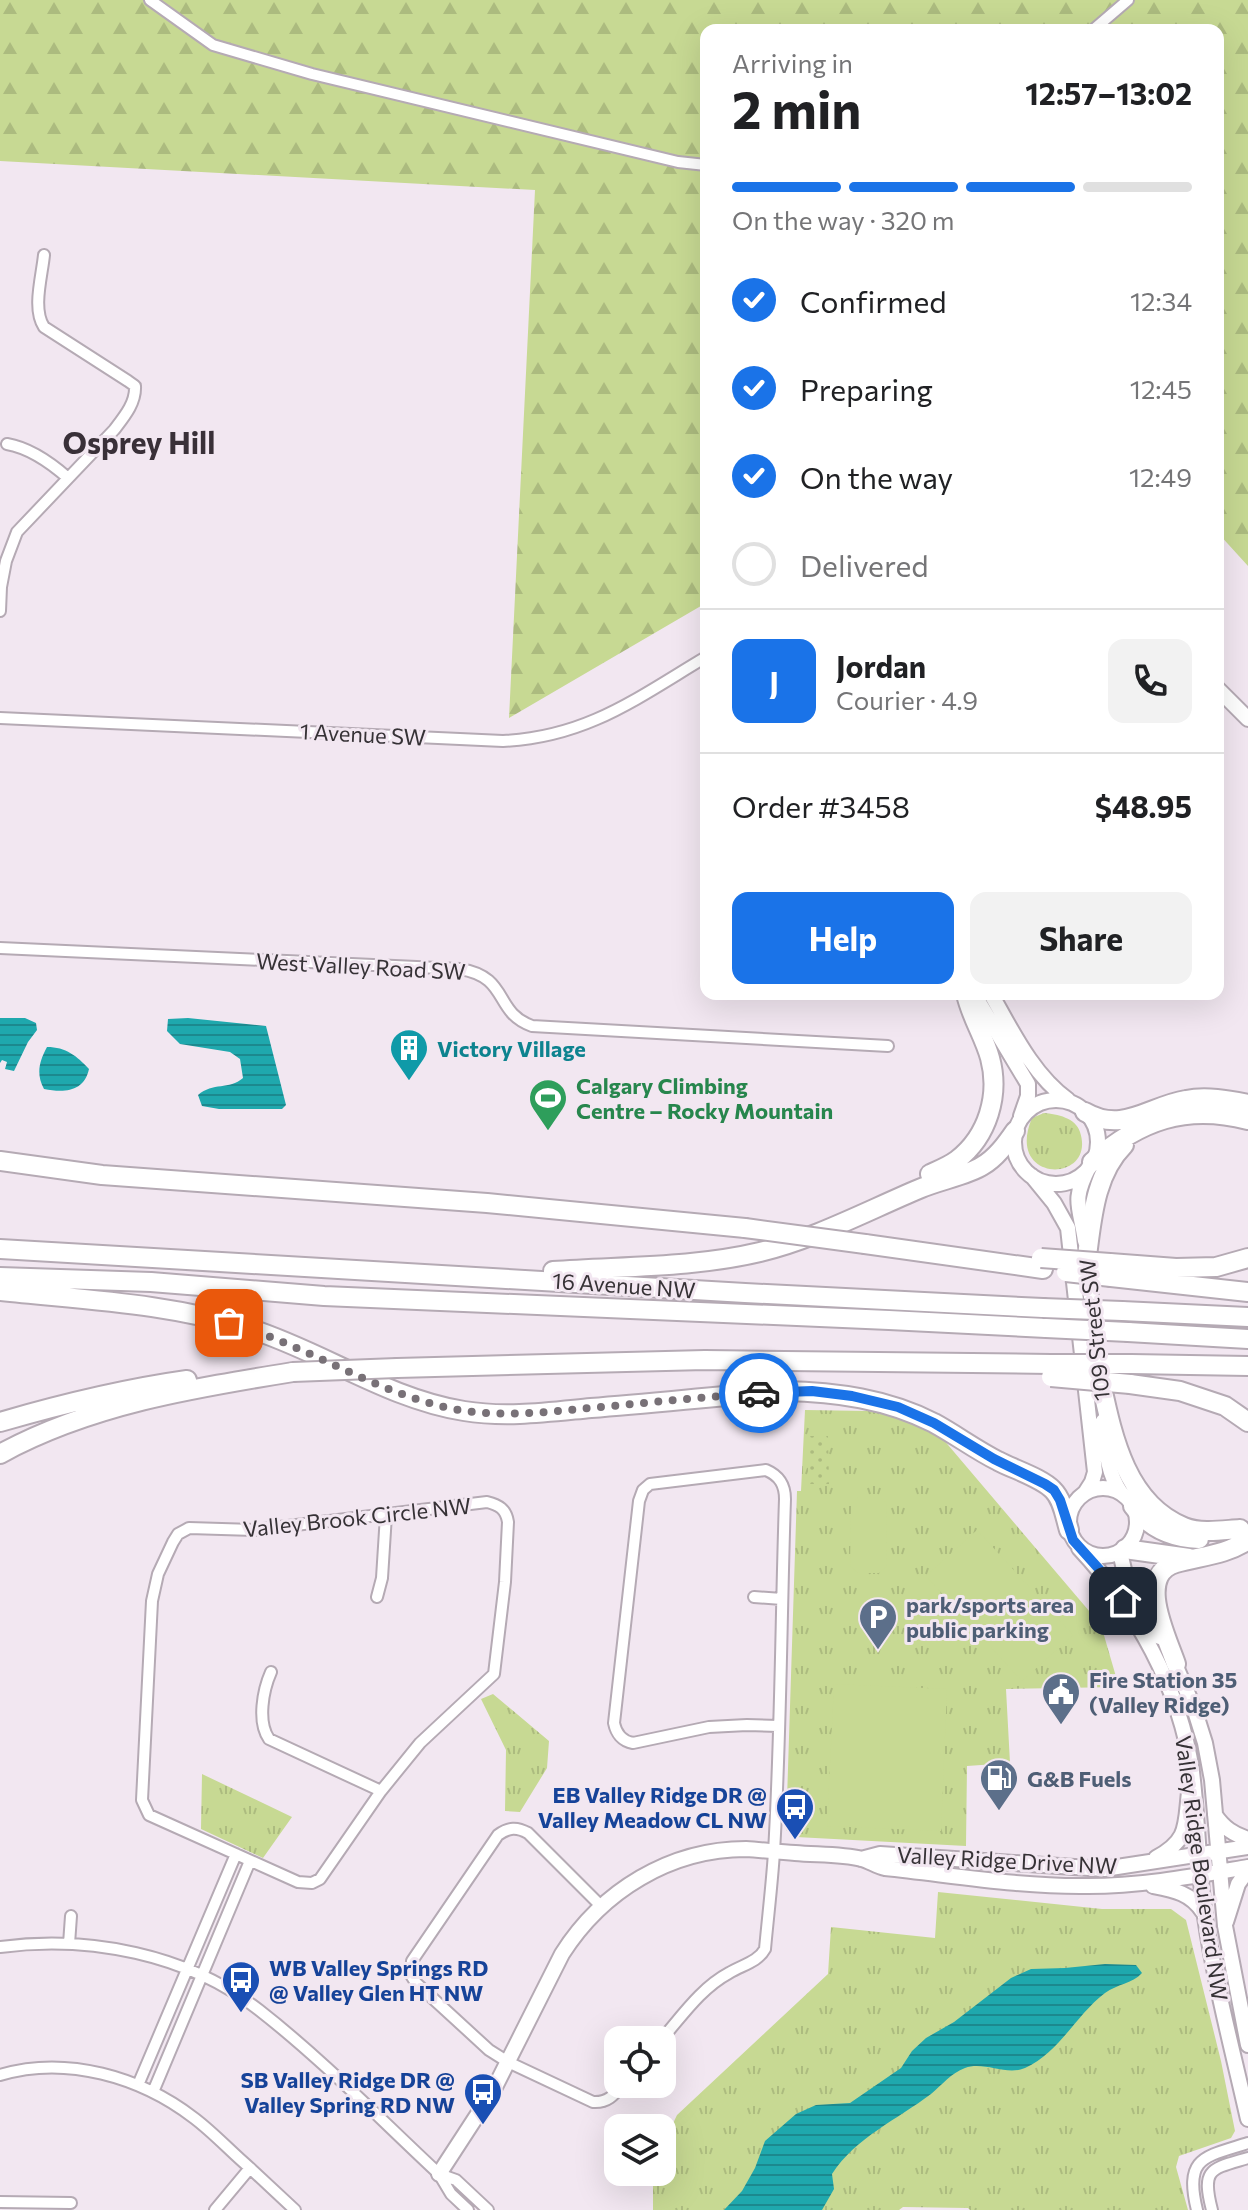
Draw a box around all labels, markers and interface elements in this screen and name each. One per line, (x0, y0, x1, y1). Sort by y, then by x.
text: Arriving in (732, 47, 853, 78)
text: 12:57–13:02 (1025, 74, 1192, 111)
text: 2 min (732, 76, 861, 140)
text: On the way · 320 m (732, 204, 955, 235)
icon: check (732, 278, 776, 322)
text: Confirmed (800, 282, 947, 319)
text: 12:34 (1130, 285, 1192, 316)
icon: check (732, 366, 776, 410)
text: Preparing (800, 370, 933, 407)
text: 12:45 (1130, 373, 1192, 404)
district label: Osprey Hill (63, 423, 215, 460)
icon: check (732, 454, 776, 498)
text: On the way (800, 458, 953, 495)
text: 12:49 (1129, 461, 1192, 492)
text: Delivered (800, 546, 929, 583)
button: phone (1108, 639, 1192, 723)
text: Jordan (836, 647, 926, 684)
text: J (769, 663, 779, 700)
text: Courier · 4.9 (836, 684, 978, 715)
street label: 1 Avenue SW (299, 717, 427, 751)
text: Order #3458 (732, 787, 910, 824)
text: $48.95 (1095, 787, 1192, 824)
button: Help (732, 892, 954, 984)
button: Share (970, 892, 1192, 984)
street label: West Valley Road SW (256, 947, 466, 985)
building icon: Victory Village (388, 1027, 430, 1082)
place label: Victory Village (437, 1035, 586, 1062)
place label: Calgary Climbing Centre – Rocky Mountain (576, 1072, 833, 1124)
sports icon: Calgary Climbing Centre – Rocky Mountain (527, 1077, 569, 1132)
street label: 109 Street SW (1073, 1258, 1115, 1402)
street label: 16 Avenue NW (551, 1267, 697, 1303)
pin (195, 1289, 263, 1357)
icon: bag (207, 1301, 251, 1345)
courier (719, 1353, 799, 1433)
icon: car (737, 1371, 781, 1415)
street label: Valley Brook Circle NW (242, 1492, 472, 1542)
pin (1089, 1567, 1157, 1635)
icon: home (1101, 1579, 1145, 1623)
place label: park/sports area public parking (906, 1591, 1074, 1643)
parking icon: park/sports area public parking (857, 1596, 899, 1651)
place label: Fire Station 35 (Valley Ridge) (1089, 1666, 1237, 1718)
public building icon: Fire Station 35 (Valley Ridge) (1040, 1671, 1082, 1726)
street label: Valley Ridge Boulevard NW (1170, 1734, 1234, 2002)
fuel station icon: G&B Fuels (978, 1757, 1020, 1812)
place label: G&B Fuels (1027, 1765, 1132, 1792)
place label: EB Valley Ridge DR @ Valley Meadow CL NW (538, 1781, 767, 1833)
bus stop icon: EB Valley Ridge DR @ Valley Meadow CL NW (774, 1786, 816, 1841)
street label: Valley Ridge Drive NW (896, 1841, 1118, 1879)
place label: WB Valley Springs RD @ Valley Glen HT NW (269, 1954, 488, 2006)
bus stop icon: WB Valley Springs RD @ Valley Glen HT NW (220, 1959, 262, 2014)
map controls (604, 2026, 676, 2186)
button: locate (604, 2026, 676, 2098)
place label: SB Valley Ridge DR @ Valley Spring RD NW (241, 2066, 455, 2118)
bus stop icon: SB Valley Ridge DR @ Valley Spring RD NW (462, 2071, 504, 2126)
button: layers (604, 2114, 676, 2186)

